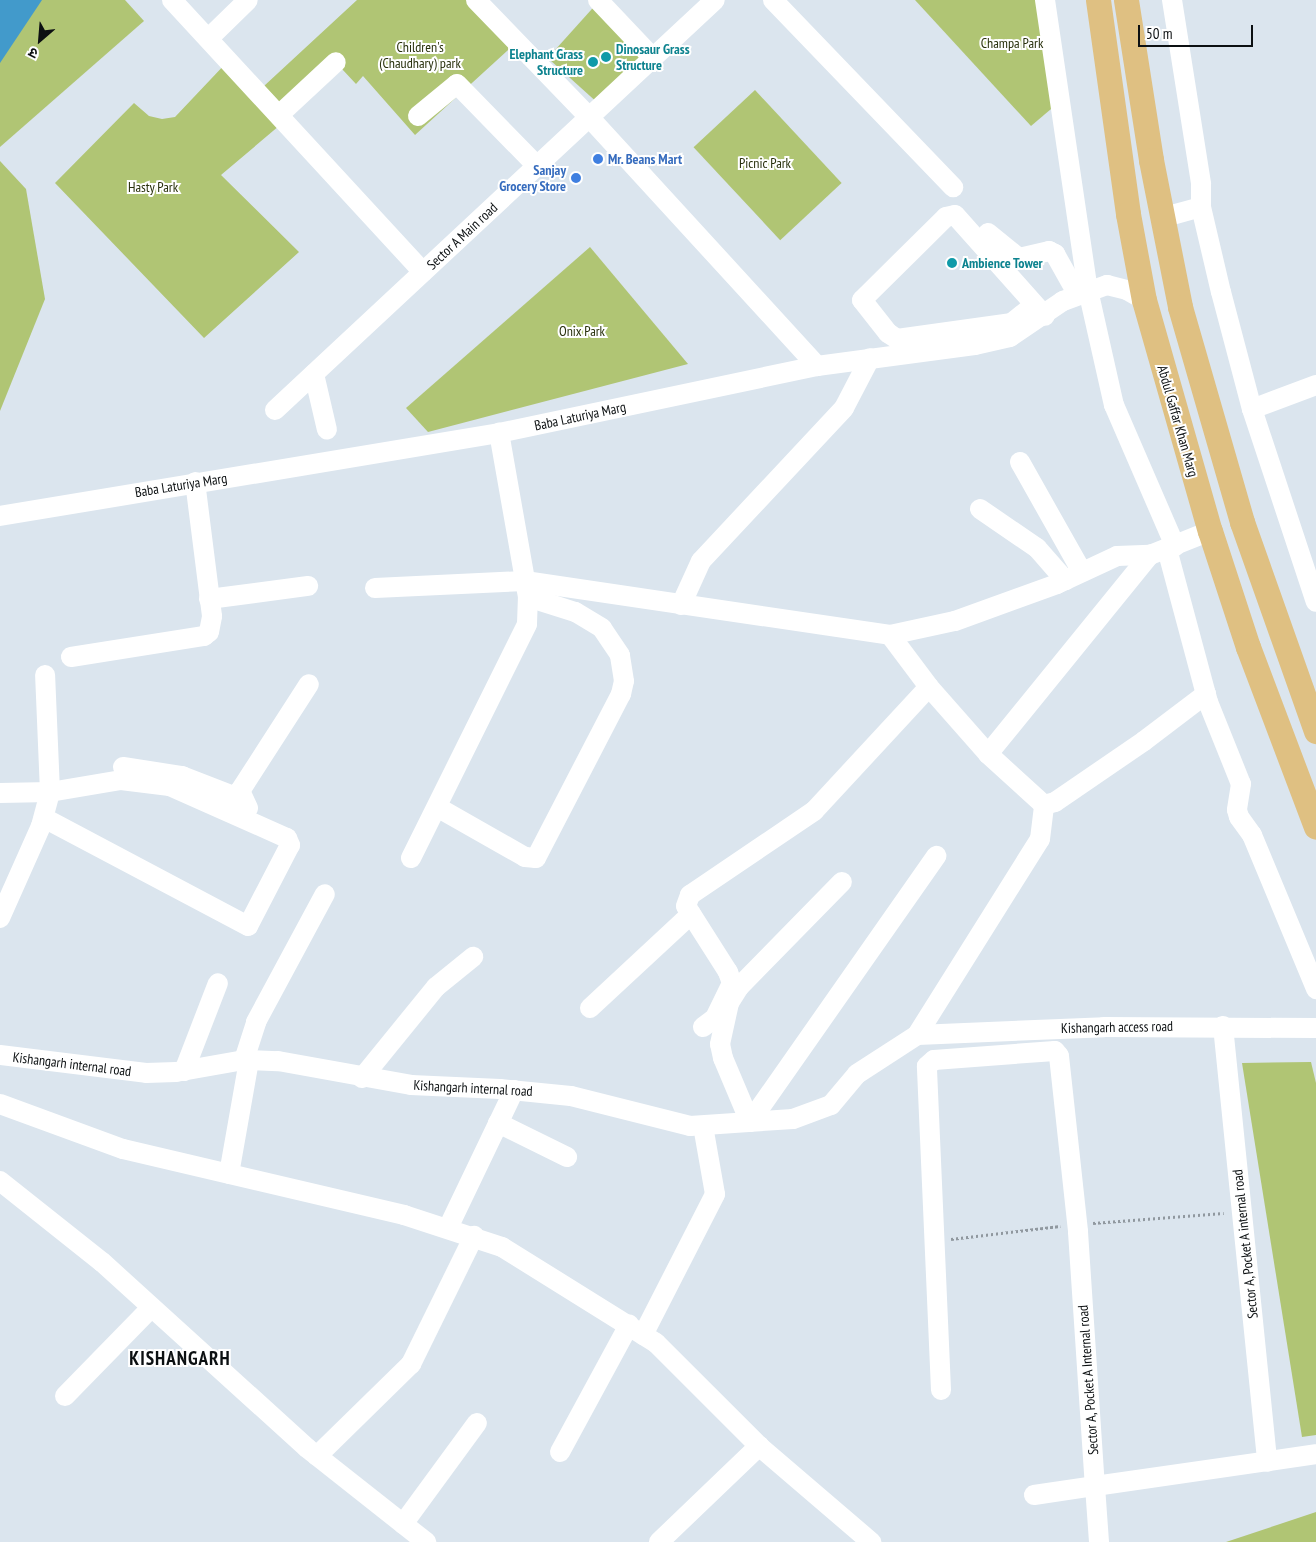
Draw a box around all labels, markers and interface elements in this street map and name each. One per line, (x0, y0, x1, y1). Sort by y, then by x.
north arrow (15, 15, 65, 65)
scale bar (1141, 15, 1256, 47)
text: 50 m (1146, 24, 1172, 43)
park label: Champa Park (981, 35, 1043, 51)
park label: Children's (Chaudhary) park (379, 39, 461, 72)
place label: Dinosaur Grass Structure (616, 41, 690, 74)
text: उ (25, 43, 41, 63)
place label: Elephant Grass Structure (509, 46, 583, 78)
marker: Dinosaur Grass Structure (600, 51, 612, 63)
marker: Elephant Grass Structure (587, 56, 599, 68)
place label: Mr. Beans Mart (608, 151, 683, 167)
marker: Mr. Beans Mart (592, 153, 604, 165)
park label: Picnic Park (739, 155, 791, 171)
place label: Sanjay Grocery Store (499, 162, 566, 194)
marker: Sanjay Grocery Store (570, 172, 582, 184)
park label: Hasty Park (128, 179, 178, 195)
street label: Sector A Main road (423, 199, 501, 273)
place label: Ambience Tower (962, 255, 1043, 271)
marker: Ambience Tower (946, 257, 958, 269)
park label: Onix Park (559, 323, 605, 339)
street label: Abdul Gaffar Khan Marg (1154, 363, 1202, 479)
street label: Baba Laturiya Marg (533, 398, 627, 434)
street label: Baba Laturiya Marg (134, 469, 228, 501)
street label: Kishangarh access road (1061, 1018, 1173, 1036)
street label: Kishangarh internal road (12, 1048, 132, 1080)
street label: Kishangarh internal road (413, 1076, 533, 1100)
street label: Sector A, Pocket A internal road (1229, 1167, 1261, 1321)
street label: Sector A, Pocket A Internal road (1074, 1303, 1102, 1457)
district label: KISHANGARH (128, 1348, 232, 1370)

